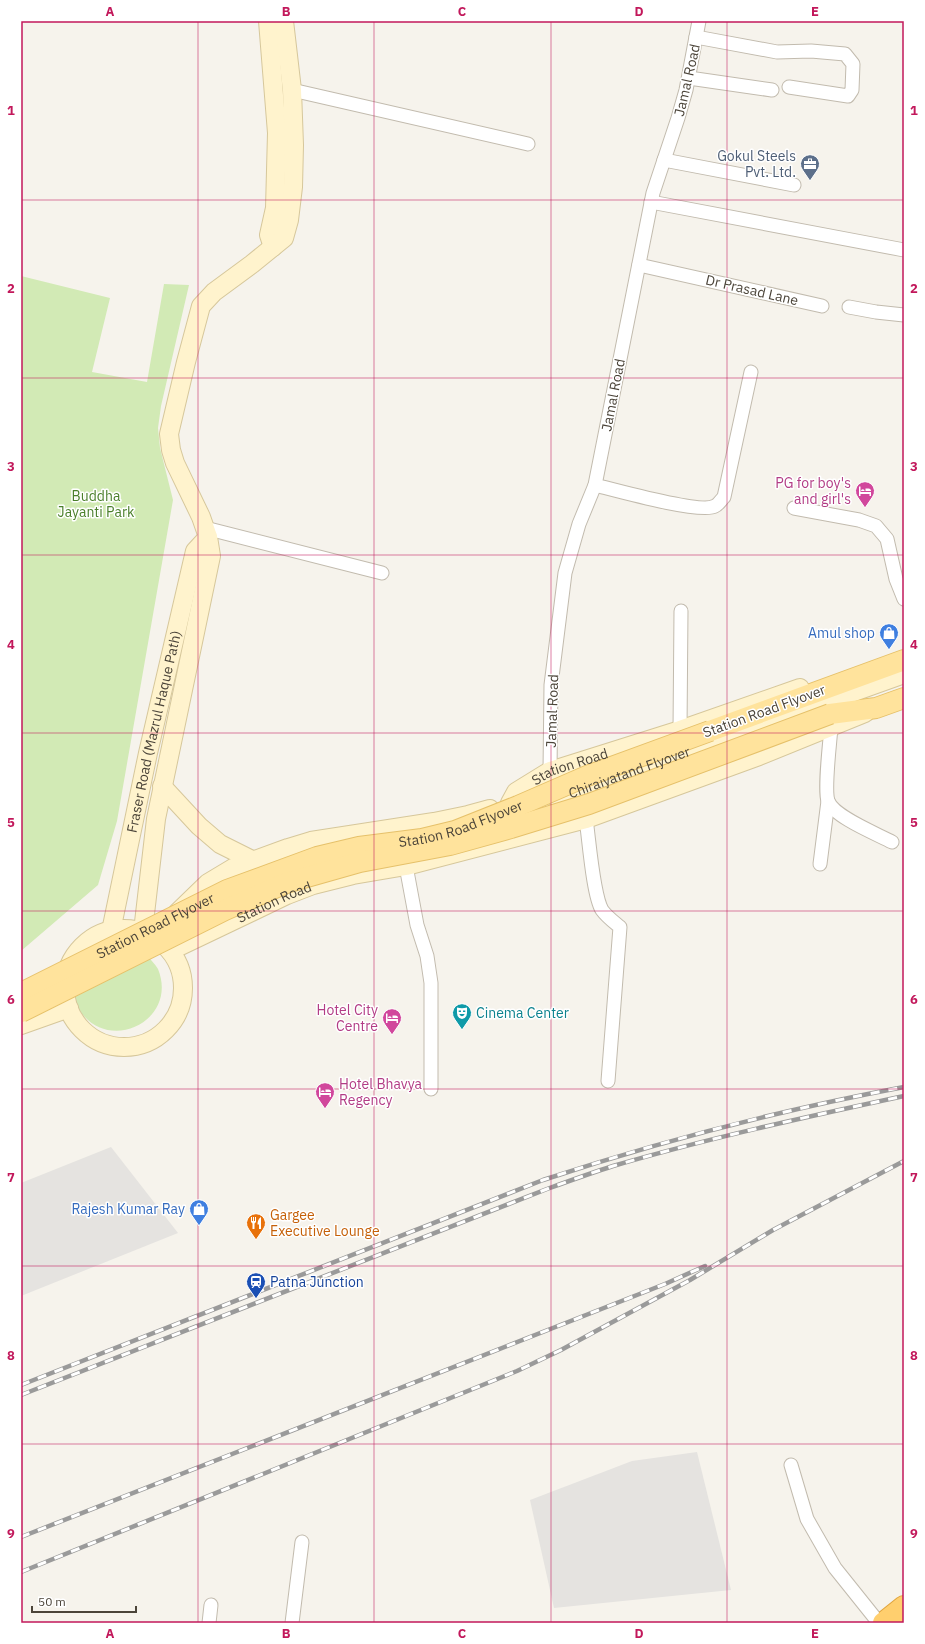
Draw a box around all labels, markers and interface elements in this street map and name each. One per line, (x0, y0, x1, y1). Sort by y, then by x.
text: A (106, 3, 115, 20)
text: B (282, 3, 291, 20)
text: C (458, 3, 467, 20)
text: D (634, 3, 644, 20)
text: E (811, 3, 819, 20)
street label: Jamal Road (670, 42, 704, 118)
text: 1 (7, 102, 15, 119)
text: 1 (910, 102, 918, 119)
place label: Gokul Steels Pvt. Ltd. (717, 147, 796, 181)
office icon: Gokul Steels Pvt. Ltd. (799, 153, 821, 181)
street label: Dr Prasad Lane (704, 271, 800, 309)
text: 2 (7, 280, 15, 297)
text: 2 (910, 280, 918, 297)
street label: Jamal Road (597, 357, 629, 433)
text: 3 (7, 458, 15, 475)
text: 3 (910, 458, 918, 475)
place label: PG for boy's and girl's (775, 474, 851, 508)
hotel icon: PG for boy's and girl's (854, 480, 876, 508)
park label: Buddha Jayanti Park (58, 487, 135, 521)
shop icon: Amul shop (878, 622, 900, 650)
place label: Amul shop (808, 624, 875, 642)
street label: Fraser Road (Mazrul Haque Path) (123, 629, 185, 834)
text: 4 (7, 636, 15, 653)
text: 4 (910, 636, 918, 653)
street label: Jamal Road (542, 674, 562, 748)
street label: Station Road Flyover (700, 680, 828, 742)
street label: Chiraiyatand Flyover (567, 742, 693, 802)
street label: Station Road (528, 744, 610, 789)
street label: Station Road Flyover (398, 796, 525, 851)
text: 5 (7, 814, 15, 831)
text: 5 (910, 814, 918, 831)
street label: Station Road (234, 877, 314, 927)
street label: Station Road Flyover (93, 889, 217, 963)
text: 6 (7, 991, 15, 1008)
text: 6 (910, 991, 918, 1008)
place label: Hotel City Centre (317, 1001, 378, 1035)
theatre icon: Cinema Center (451, 1002, 473, 1030)
place label: Cinema Center (476, 1004, 569, 1022)
hotel icon: Hotel City Centre (381, 1007, 403, 1035)
place label: Hotel Bhavya Regency (339, 1075, 423, 1109)
hotel icon: Hotel Bhavya Regency (314, 1081, 336, 1109)
text: 7 (7, 1169, 15, 1186)
text: 7 (910, 1169, 918, 1186)
shop icon: Rajesh Kumar Ray (188, 1198, 210, 1226)
place label: Rajesh Kumar Ray (71, 1200, 185, 1218)
place label: Gargee Executive Lounge (270, 1206, 380, 1240)
restaurant icon: Gargee Executive Lounge (245, 1212, 267, 1240)
station icon: Patna Junction (245, 1271, 267, 1299)
place label: Patna Junction (270, 1273, 364, 1291)
text: 8 (7, 1347, 15, 1364)
text: 8 (910, 1347, 918, 1364)
text: 9 (7, 1525, 15, 1542)
text: 9 (910, 1525, 918, 1542)
scale bar (32, 1588, 136, 1614)
text: 50 m (38, 1594, 66, 1609)
text: A (106, 1625, 115, 1642)
text: B (282, 1625, 291, 1642)
text: C (458, 1625, 467, 1642)
text: D (634, 1625, 644, 1642)
text: E (811, 1625, 819, 1642)

